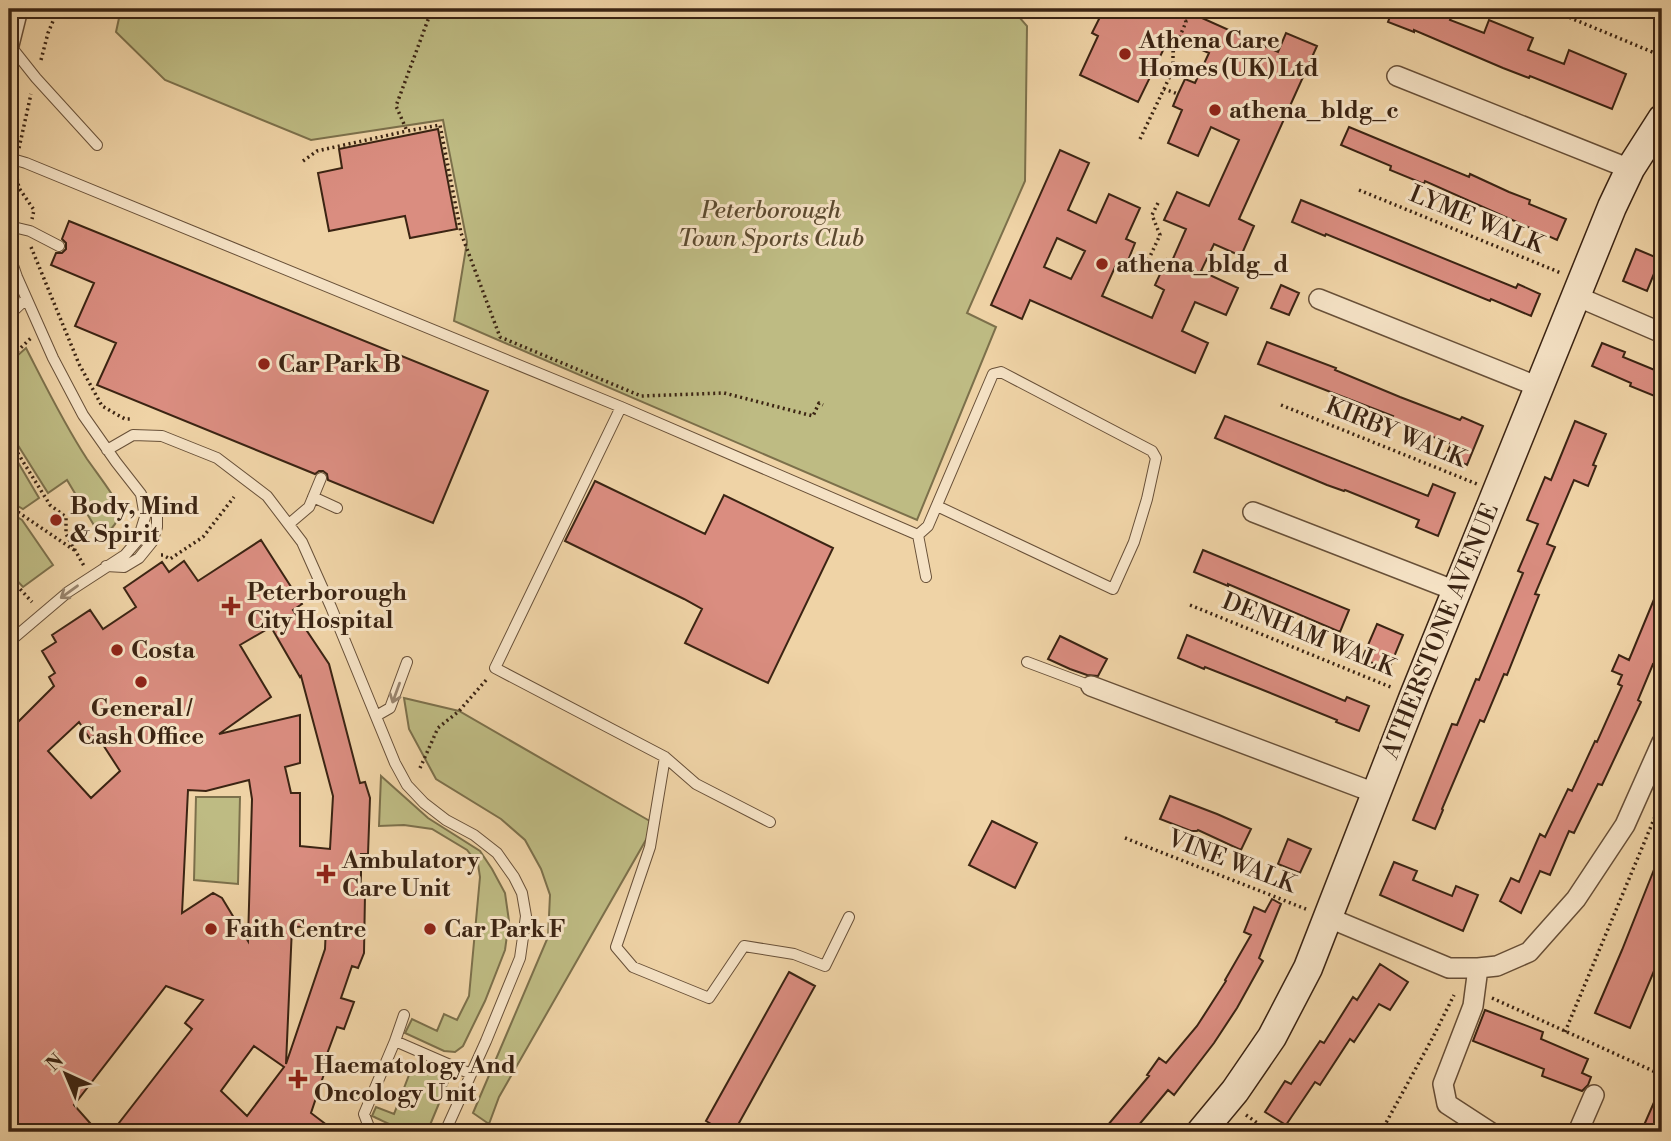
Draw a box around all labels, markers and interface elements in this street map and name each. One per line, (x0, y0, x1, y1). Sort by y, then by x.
place label: Athena Care Homes (UK) Ltd (1138, 26, 1319, 84)
marker: Athena Care Homes (UK) Ltd (1117, 46, 1133, 62)
place label: athena_bldg_c (1229, 96, 1399, 126)
marker: athena_bldg_c (1207, 102, 1223, 118)
street label: LYME WALK (1405, 179, 1550, 261)
park label: Peterborough Town Sports Club (678, 196, 864, 254)
place label: athena_bldg_d (1116, 250, 1289, 280)
marker: athena_bldg_d (1094, 256, 1110, 272)
place label: Car Park B (278, 350, 401, 380)
marker: Car Park B (256, 356, 272, 372)
street label: KIRBY WALK (1321, 391, 1472, 475)
place label: Body, Mind & Spirit (70, 492, 199, 550)
street label: ATHERSTONE AVENUE (1376, 499, 1506, 764)
marker: Body, Mind & Spirit (48, 512, 64, 528)
place label: Peterborough City Hospital (247, 578, 407, 636)
one-way arrow (60, 585, 79, 599)
street label: DENHAM WALK (1218, 586, 1401, 684)
marker: Peterborough City Hospital (221, 596, 241, 616)
place label: Costa (131, 636, 196, 666)
marker: Costa (109, 642, 125, 658)
marker: General / Cash Office (133, 674, 149, 690)
one-way arrow (389, 681, 401, 703)
place label: General / Cash Office (78, 694, 204, 752)
street label: VINE WALK (1162, 823, 1301, 901)
place label: Ambulatory Care Unit (341, 846, 480, 904)
marker: Ambulatory Care Unit (316, 864, 336, 884)
place label: Faith Centre (225, 915, 366, 945)
place label: Car Park F (444, 915, 566, 945)
marker: Faith Centre (203, 921, 219, 937)
marker: Car Park F (422, 921, 438, 937)
north arrow (32, 1040, 102, 1110)
text: N (41, 1049, 69, 1076)
place label: Haematology And Oncology Unit (314, 1051, 516, 1109)
marker: Haematology And Oncology Unit (288, 1069, 308, 1089)

